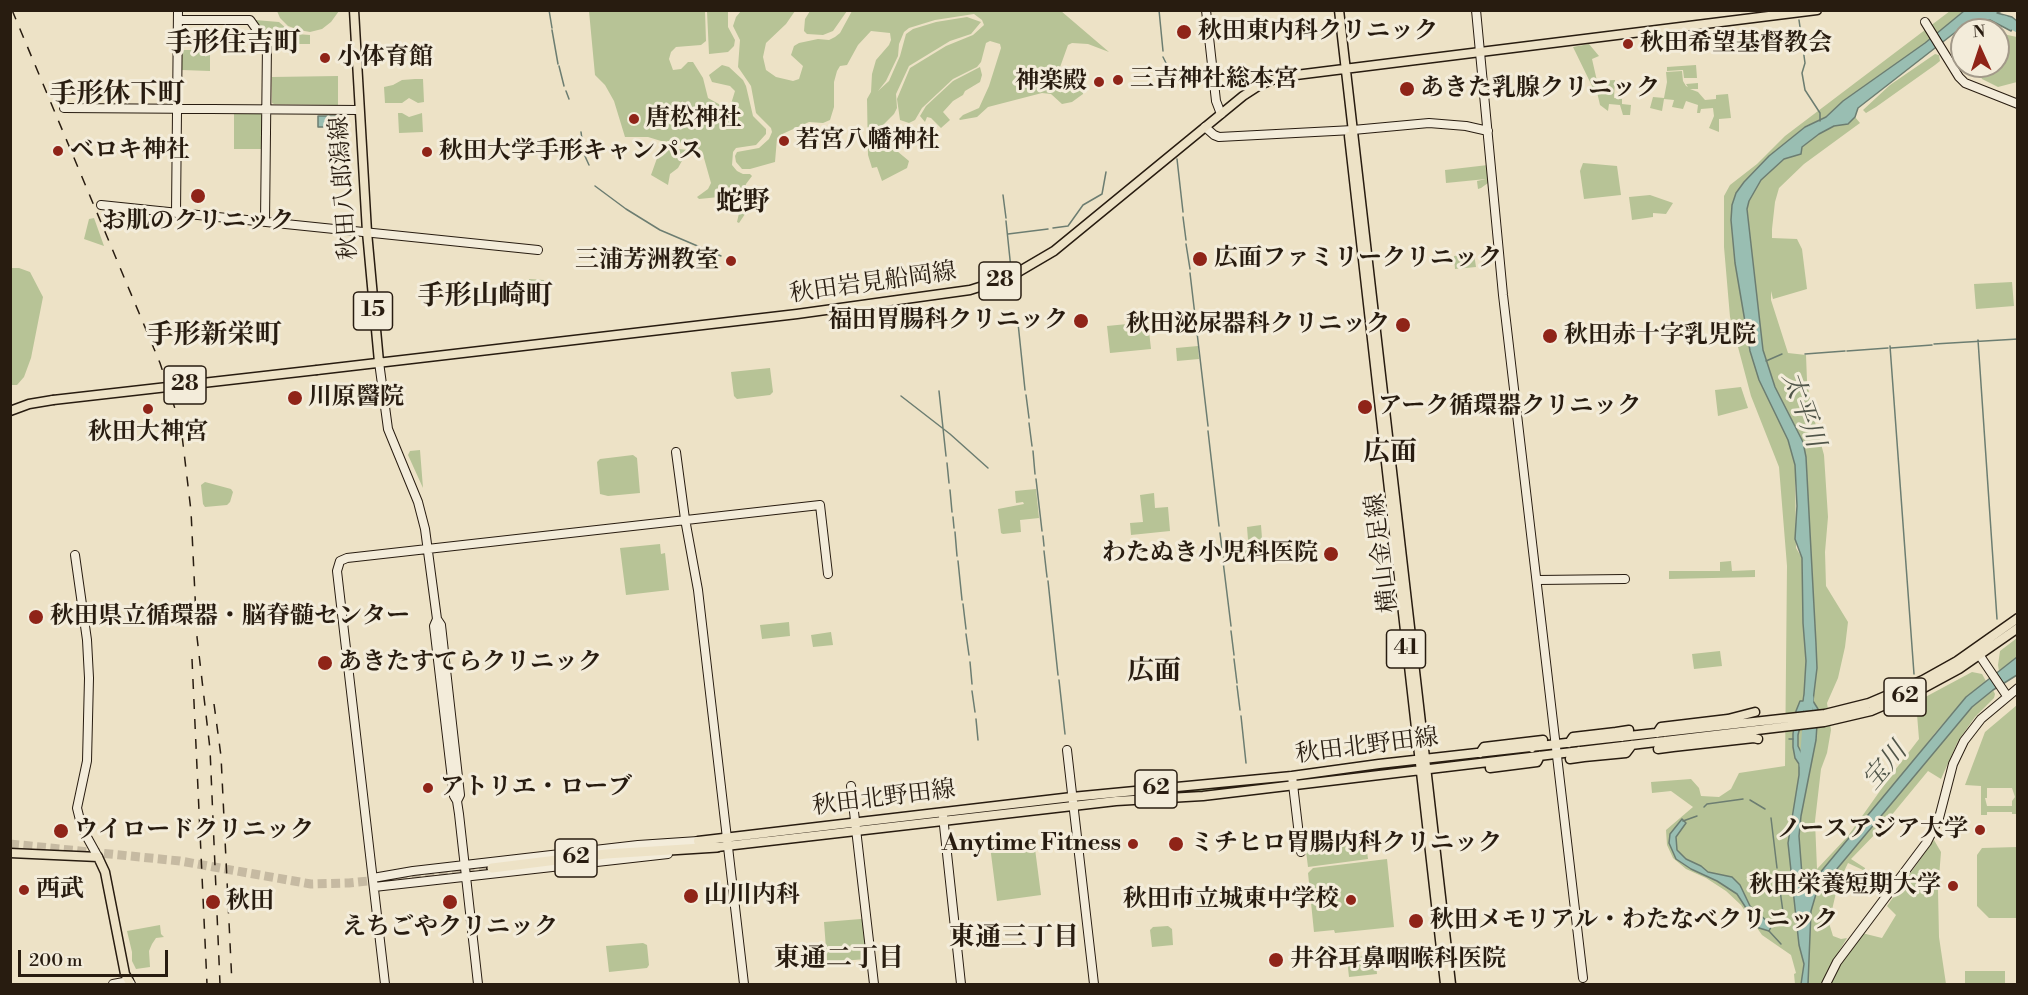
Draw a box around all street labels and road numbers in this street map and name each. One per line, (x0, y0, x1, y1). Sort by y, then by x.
street label: 秋田八郎潟線 (326, 115, 364, 261)
street label: 秋田岩見船岡線 (788, 258, 958, 310)
road number: 28 (979, 262, 1021, 300)
road number: 15 (354, 292, 392, 330)
road number: 28 (164, 366, 206, 404)
street label: 横山金足線 (1361, 492, 1405, 614)
road number: 41 (1386, 630, 1426, 668)
road number: 62 (1884, 678, 1926, 716)
street label: 秋田北野田線 (1294, 724, 1440, 770)
road number: 62 (1135, 770, 1177, 808)
street label: 秋田北野田線 (811, 776, 957, 822)
road number: 62 (555, 839, 597, 877)

